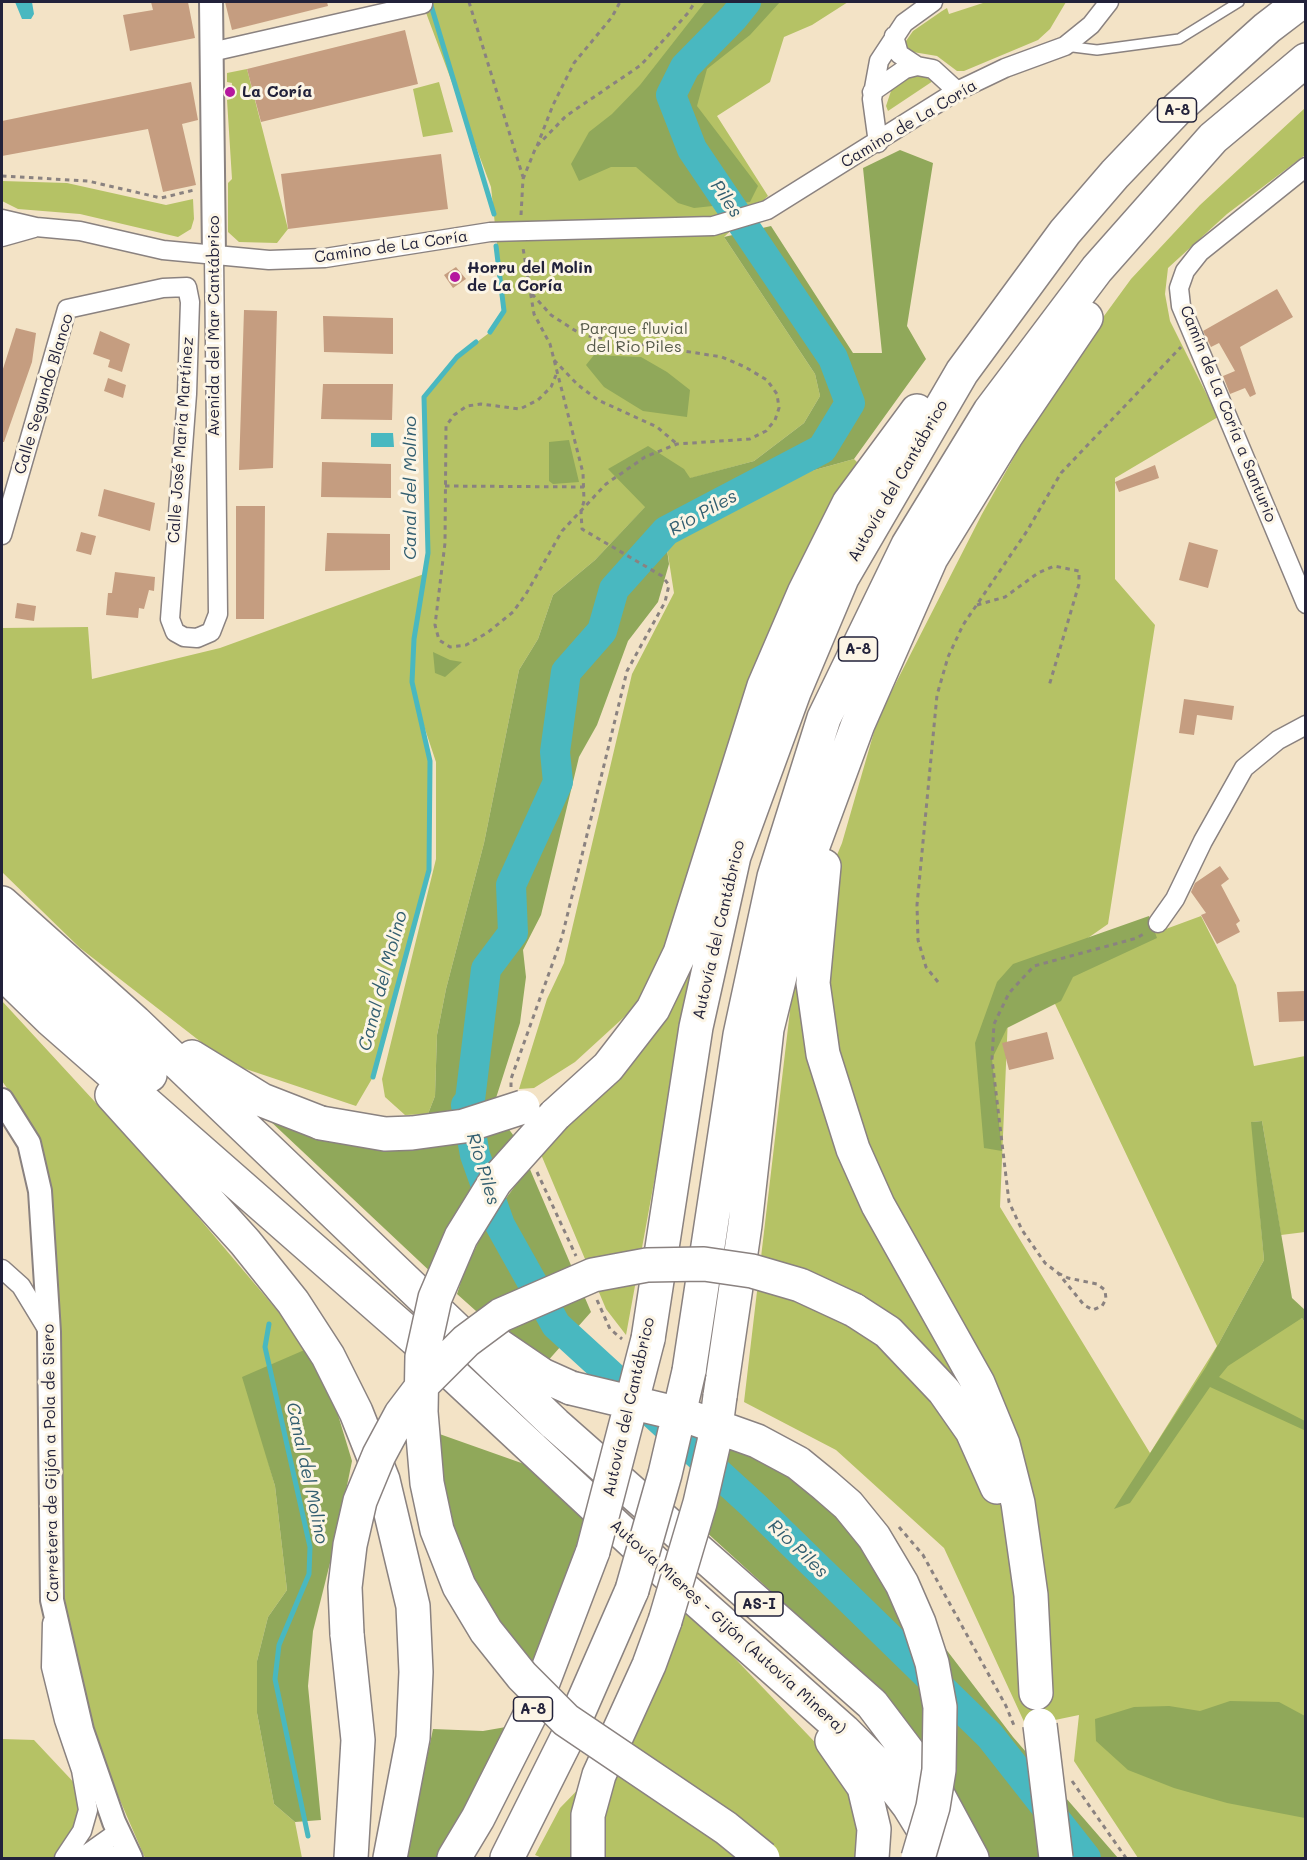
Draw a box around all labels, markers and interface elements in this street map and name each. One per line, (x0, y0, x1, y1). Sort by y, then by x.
street label: Camino de La Coría (838, 76, 980, 172)
place label: La Coría (242, 82, 312, 102)
marker: La Coría (223, 85, 237, 99)
road number: A-8 (1158, 98, 1196, 122)
water label: Piles (706, 176, 746, 222)
street label: Avenida del Mar Cantábrico (204, 215, 224, 437)
street label: Camino de La Coría (313, 227, 469, 267)
place label: Horru del Molin de La Coría (467, 258, 593, 296)
marker: Horru del Molin de La Coría (448, 270, 462, 284)
street label: Camín de La Coría a Santurio (1176, 303, 1280, 525)
street label: Calle Segundo Blanco (10, 311, 78, 477)
park label: Parque fluvial del Rio Piles (580, 319, 688, 357)
street label: Calle José María Martínez (164, 336, 198, 544)
street label: Autovía del Cantábrico (844, 397, 952, 565)
water label: Canal del Molino (399, 416, 421, 560)
water label: Río Piles (665, 485, 741, 541)
road number: A-8 (838, 637, 878, 661)
street label: Autovía del Cantábrico (689, 838, 749, 1022)
water label: Canal del Molino (354, 909, 412, 1053)
water label: Río Piles (462, 1130, 504, 1208)
street label: Autovía del Cantábrico (599, 1315, 659, 1499)
street label: Carretera de Gijón a Pola de Siero (39, 1324, 63, 1602)
water label: Canal del Molino (281, 1400, 333, 1546)
water label: Río Piles (764, 1515, 832, 1583)
street label: Autovía Mieres - Gijón (Autovía Minera) (606, 1516, 850, 1738)
road number: AS-I (735, 1592, 783, 1616)
road number: A-8 (514, 1697, 552, 1721)

